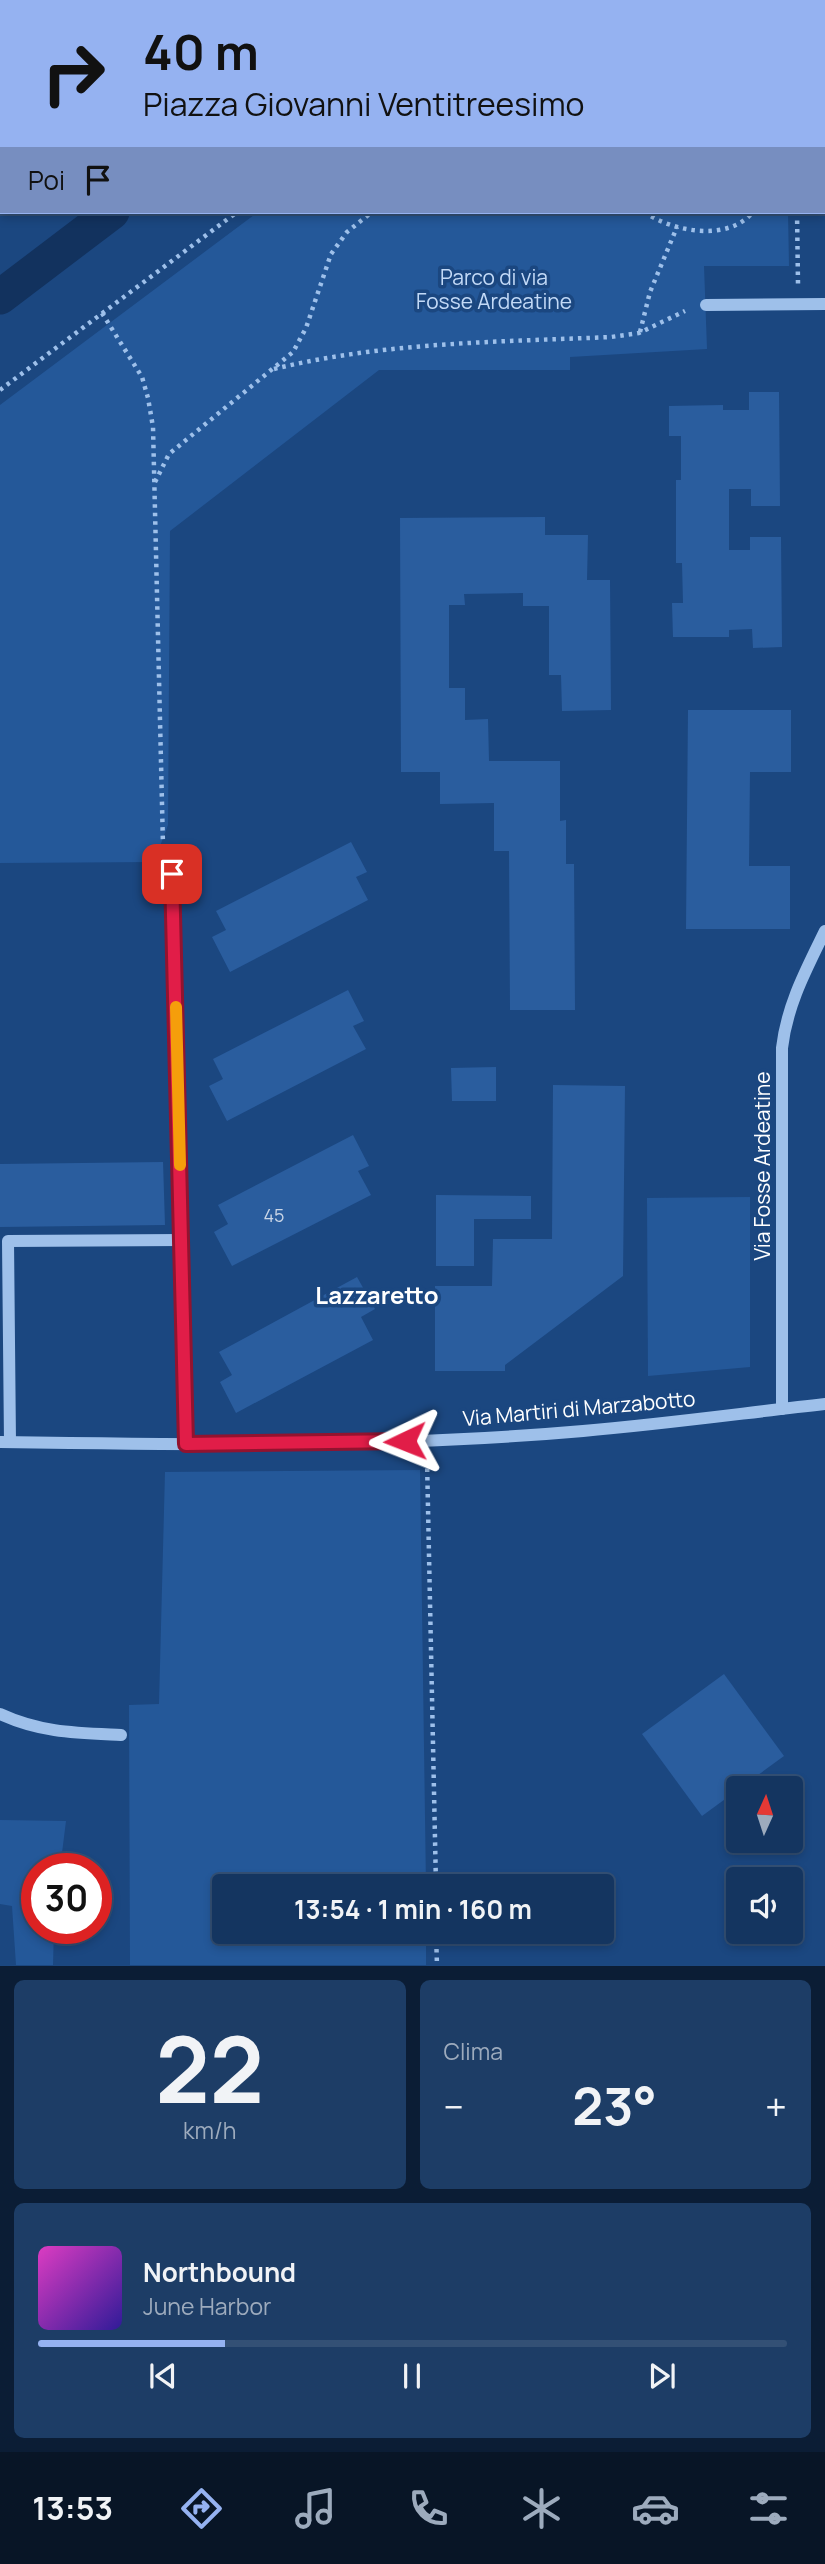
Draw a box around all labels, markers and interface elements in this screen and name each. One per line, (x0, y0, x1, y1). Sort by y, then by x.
text: 40 m (143, 18, 259, 85)
icon: right (28, 28, 119, 119)
text: Piazza Giovanni Ventitreesimo (143, 82, 585, 126)
icon: arrive (79, 161, 117, 199)
text: Poi (28, 162, 65, 198)
park label: Parco di via Fosse Ardeatine (416, 263, 572, 315)
pin (142, 844, 202, 904)
icon: arrive (153, 855, 191, 893)
street label: Via Fosse Ardeatine (748, 1072, 776, 1260)
house number: 45 (263, 1203, 285, 1227)
district label: Lazzaretto (315, 1278, 439, 1311)
street label: Via Martiri di Marzabotto (461, 1384, 696, 1432)
position arrow (368, 1404, 442, 1478)
north arrow (726, 1776, 803, 1853)
map controls (726, 1776, 803, 1944)
speed limit sign: 30 (21, 1853, 112, 1944)
button: sound (726, 1867, 803, 1944)
text: 13:54 · 1 min · 160 m (294, 1891, 532, 1927)
text: 22 (156, 2006, 264, 2130)
text: Clima (444, 2035, 503, 2067)
text: 23° (572, 2070, 657, 2141)
text: − (444, 2080, 464, 2132)
text: + (765, 2080, 787, 2132)
text: km/h (183, 2114, 237, 2146)
text: Northbound (143, 2254, 296, 2290)
text: June Harbor (143, 2290, 271, 2322)
icon: previous (144, 2357, 182, 2395)
icon: pause (393, 2357, 431, 2395)
icon: next (643, 2357, 681, 2395)
icon: directions (177, 2484, 226, 2533)
icon: music (291, 2484, 340, 2533)
icon: phone (404, 2484, 453, 2533)
icon: climate (517, 2484, 566, 2533)
icon: car (631, 2484, 680, 2533)
icon: filters (744, 2484, 793, 2533)
text: 13:53 (32, 2486, 113, 2530)

